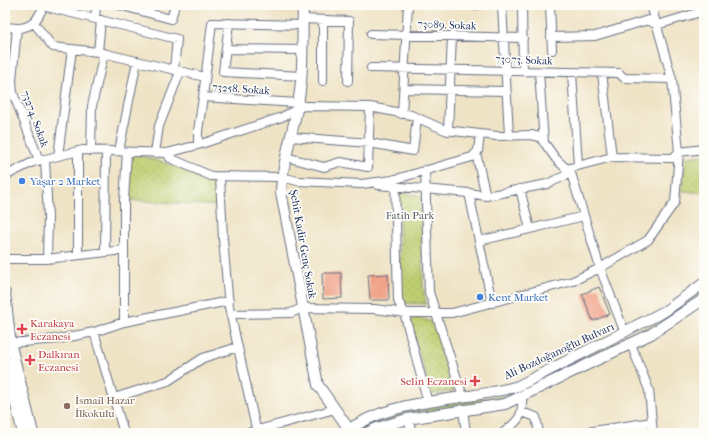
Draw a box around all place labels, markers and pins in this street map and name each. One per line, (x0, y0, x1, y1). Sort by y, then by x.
place label: Yaşar 2 Market (29, 175, 101, 188)
marker: Yaşar 2 Market (17, 176, 27, 186)
place label: Kent Market (488, 291, 549, 304)
marker: Kent Market (475, 292, 485, 302)
place label: Karakaya Eczanesi (30, 317, 75, 343)
marker: Karakaya Eczanesi (17, 324, 27, 334)
place label: Dalkıran Eczanesi (38, 348, 80, 374)
marker: Dalkıran Eczanesi (25, 355, 35, 365)
place label: Selin Eczanesi (400, 375, 468, 388)
marker: Selin Eczanesi (470, 376, 480, 386)
place label: İsmail Hazar İlkokulu (75, 394, 135, 420)
marker: İsmail Hazar İlkokulu (62, 401, 72, 411)

